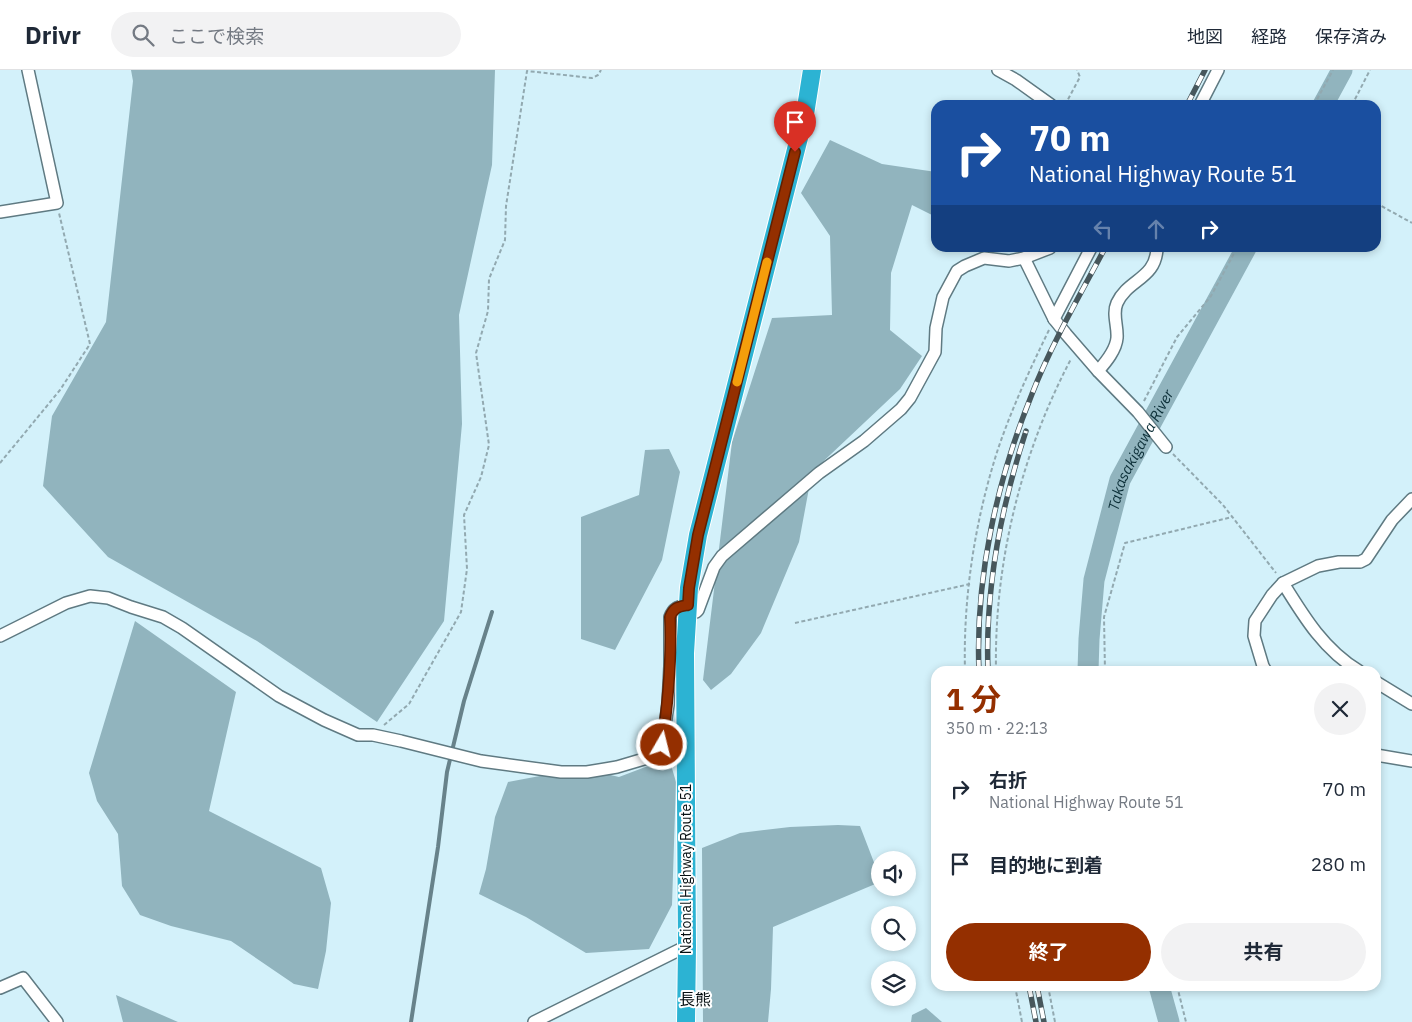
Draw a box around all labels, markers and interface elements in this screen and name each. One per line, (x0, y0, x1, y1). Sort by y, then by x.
search box (111, 12, 461, 57)
text: Drivr (25, 19, 81, 51)
icon: search (129, 21, 157, 49)
text: ここで検索 (169, 24, 264, 48)
text: 地図 (1187, 25, 1223, 48)
text: 経路 (1251, 25, 1287, 48)
text: 保存済み (1315, 25, 1387, 48)
pin (774, 101, 816, 152)
icon: arrive (781, 108, 809, 136)
text: 70 m (1029, 115, 1111, 161)
icon: right (946, 120, 1011, 185)
text: National Highway Route 51 (1029, 159, 1297, 188)
icon: left (1089, 215, 1117, 243)
icon: ahead (1142, 215, 1170, 243)
icon: right (1195, 215, 1223, 243)
water label: Takasakigawa River (1103, 385, 1177, 513)
text: 1 分 (946, 679, 1001, 718)
button: close (1314, 683, 1366, 735)
position arrow (635, 718, 687, 770)
text: 350 m · 22:13 (946, 718, 1048, 738)
text: 右折 (989, 768, 1027, 792)
icon: right (946, 775, 974, 803)
text: 70 m (1322, 777, 1366, 801)
street label: National Highway Route 51 (677, 784, 695, 954)
text: National Highway Route 51 (989, 792, 1184, 812)
icon: arrive (946, 850, 974, 878)
map controls (871, 851, 916, 1006)
button: sound (871, 851, 916, 896)
text: 280 m (1311, 852, 1366, 876)
text: 目的地に到着 (989, 853, 1103, 877)
button: search (871, 906, 916, 951)
button: 終了 (946, 923, 1151, 981)
button: 共有 (1161, 923, 1366, 981)
button: layers (871, 961, 916, 1006)
district label: 長熊 (679, 989, 711, 1009)

